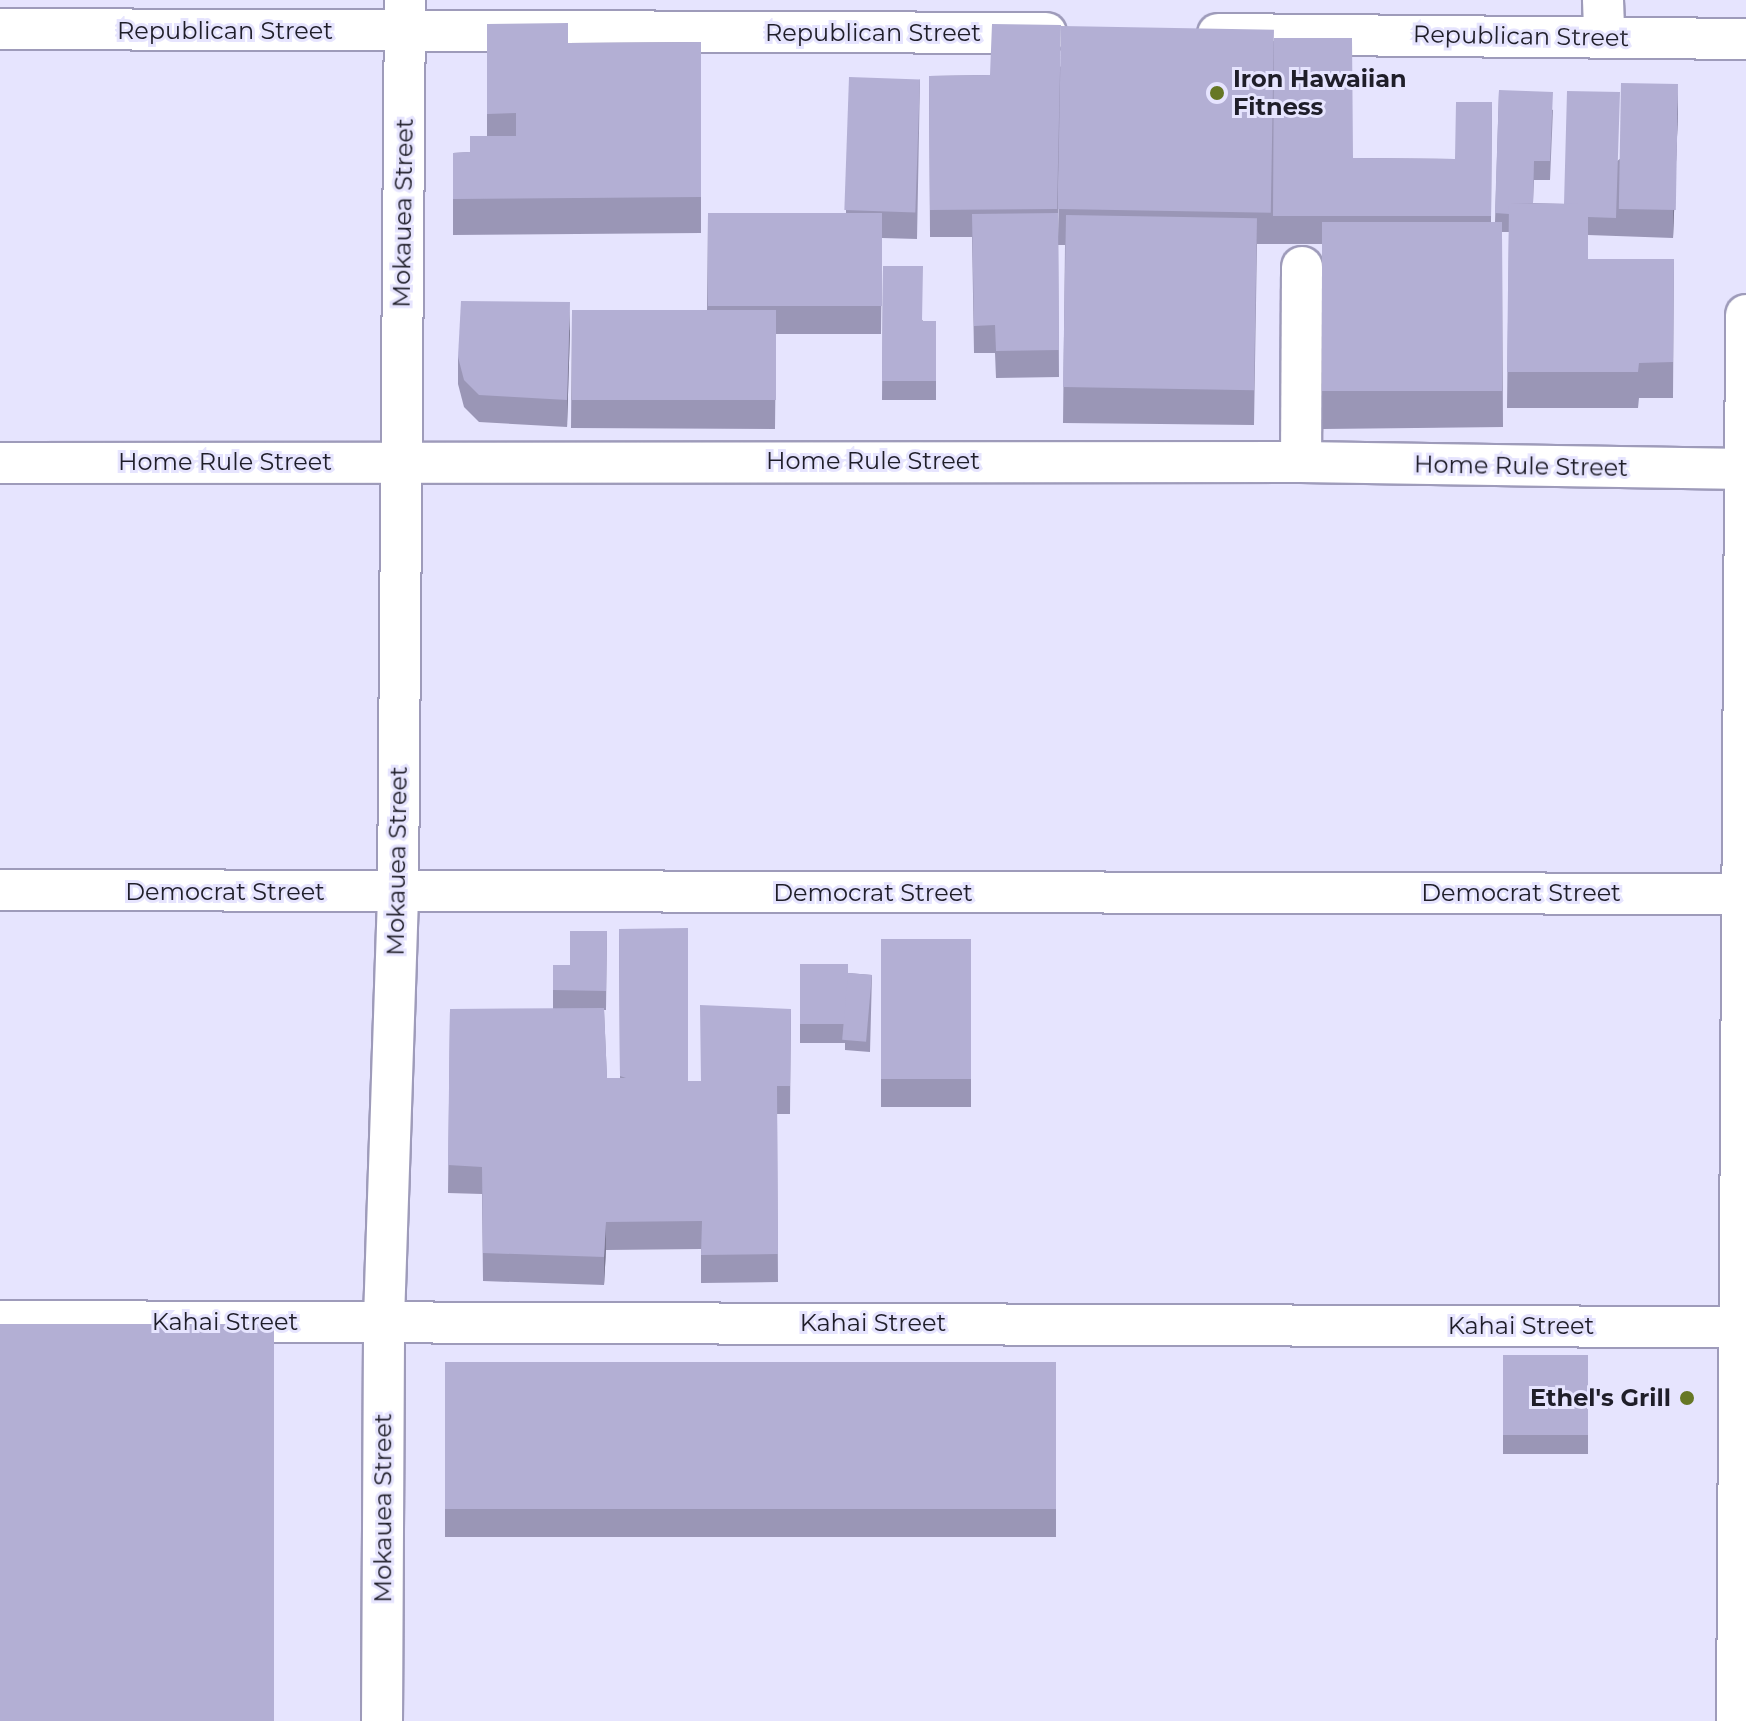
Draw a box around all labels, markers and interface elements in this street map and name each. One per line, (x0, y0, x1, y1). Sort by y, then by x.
street label: Republican Street (117, 17, 333, 45)
street label: Republican Street (765, 19, 981, 47)
street label: Republican Street (1413, 20, 1629, 52)
place label: Iron Hawaiian Fitness (1233, 65, 1407, 121)
marker: Iron Hawaiian Fitness (1208, 84, 1226, 102)
street label: Mokauea Street (387, 118, 419, 308)
street label: Home Rule Street (766, 447, 980, 475)
street label: Home Rule Street (118, 448, 332, 476)
street label: Home Rule Street (1414, 450, 1628, 482)
street label: Mokauea Street (381, 766, 413, 956)
street label: Democrat Street (125, 878, 325, 906)
street label: Democrat Street (773, 879, 973, 907)
street label: Democrat Street (1421, 879, 1621, 907)
street label: Kahai Street (152, 1308, 298, 1336)
street label: Kahai Street (800, 1309, 946, 1337)
street label: Kahai Street (1448, 1312, 1594, 1340)
place label: Ethel's Grill (1530, 1384, 1671, 1412)
marker: Ethel's Grill (1678, 1389, 1696, 1407)
street label: Mokauea Street (369, 1413, 397, 1603)

